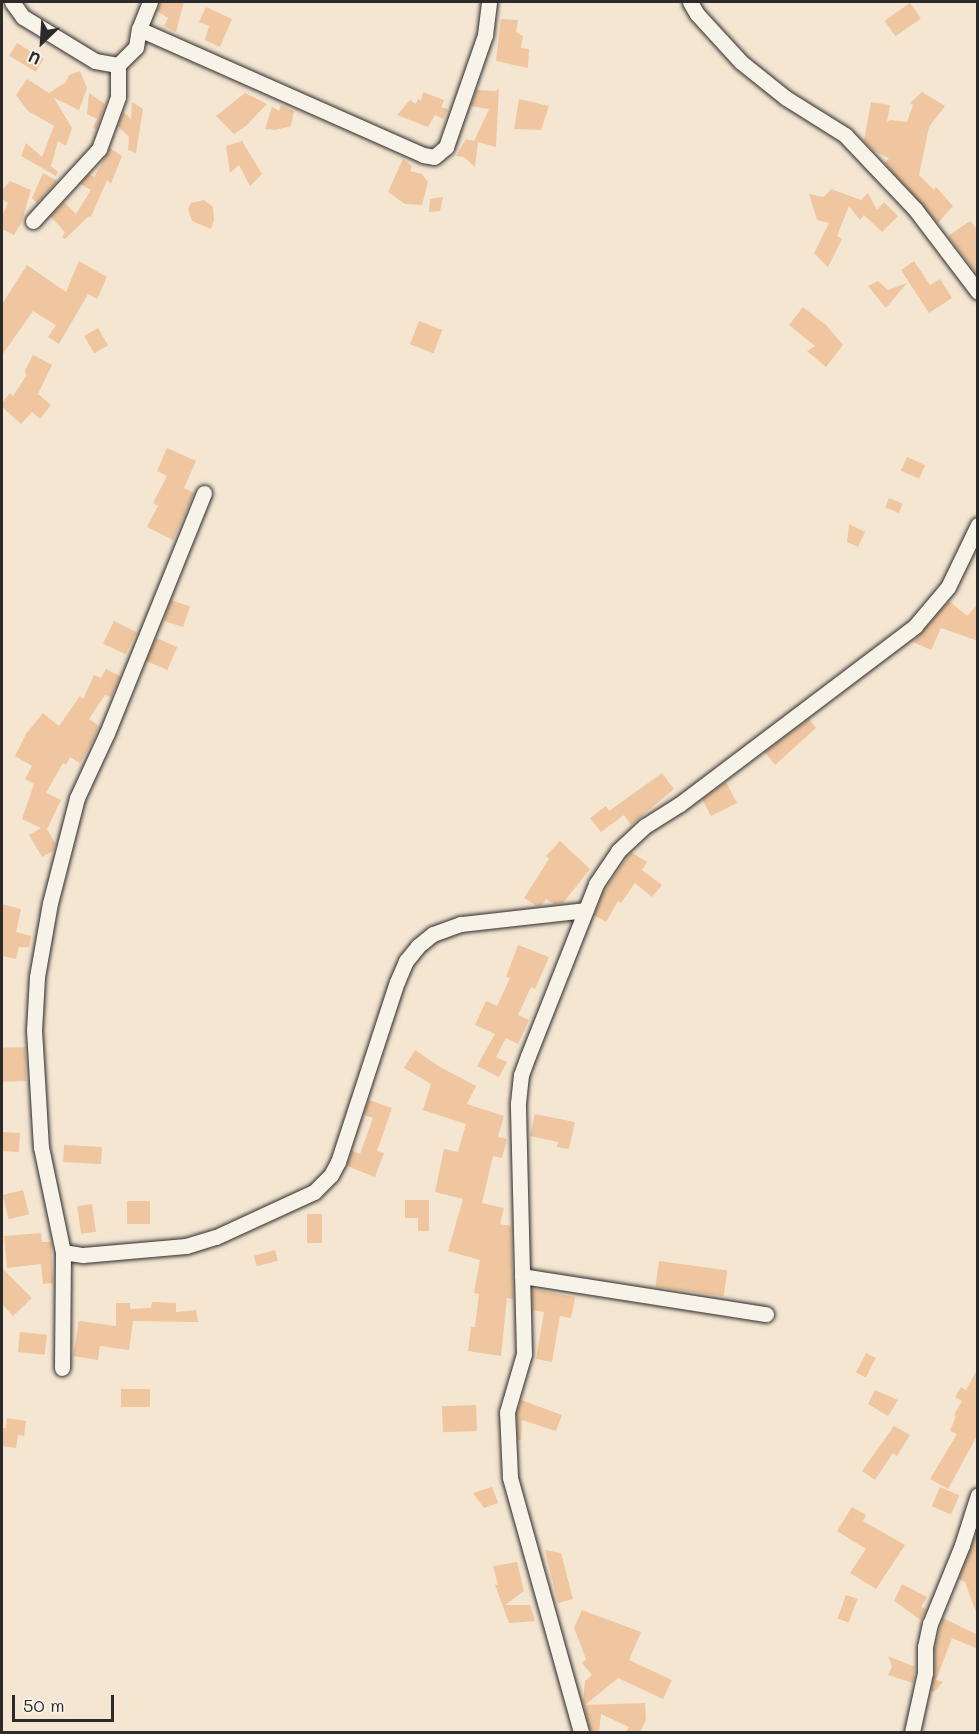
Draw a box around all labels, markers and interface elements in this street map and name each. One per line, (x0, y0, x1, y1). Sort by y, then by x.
north arrow (12, 12, 72, 72)
text: U (25, 47, 44, 71)
scale bar (15, 1683, 117, 1721)
text: 50 m (23, 1693, 65, 1717)

